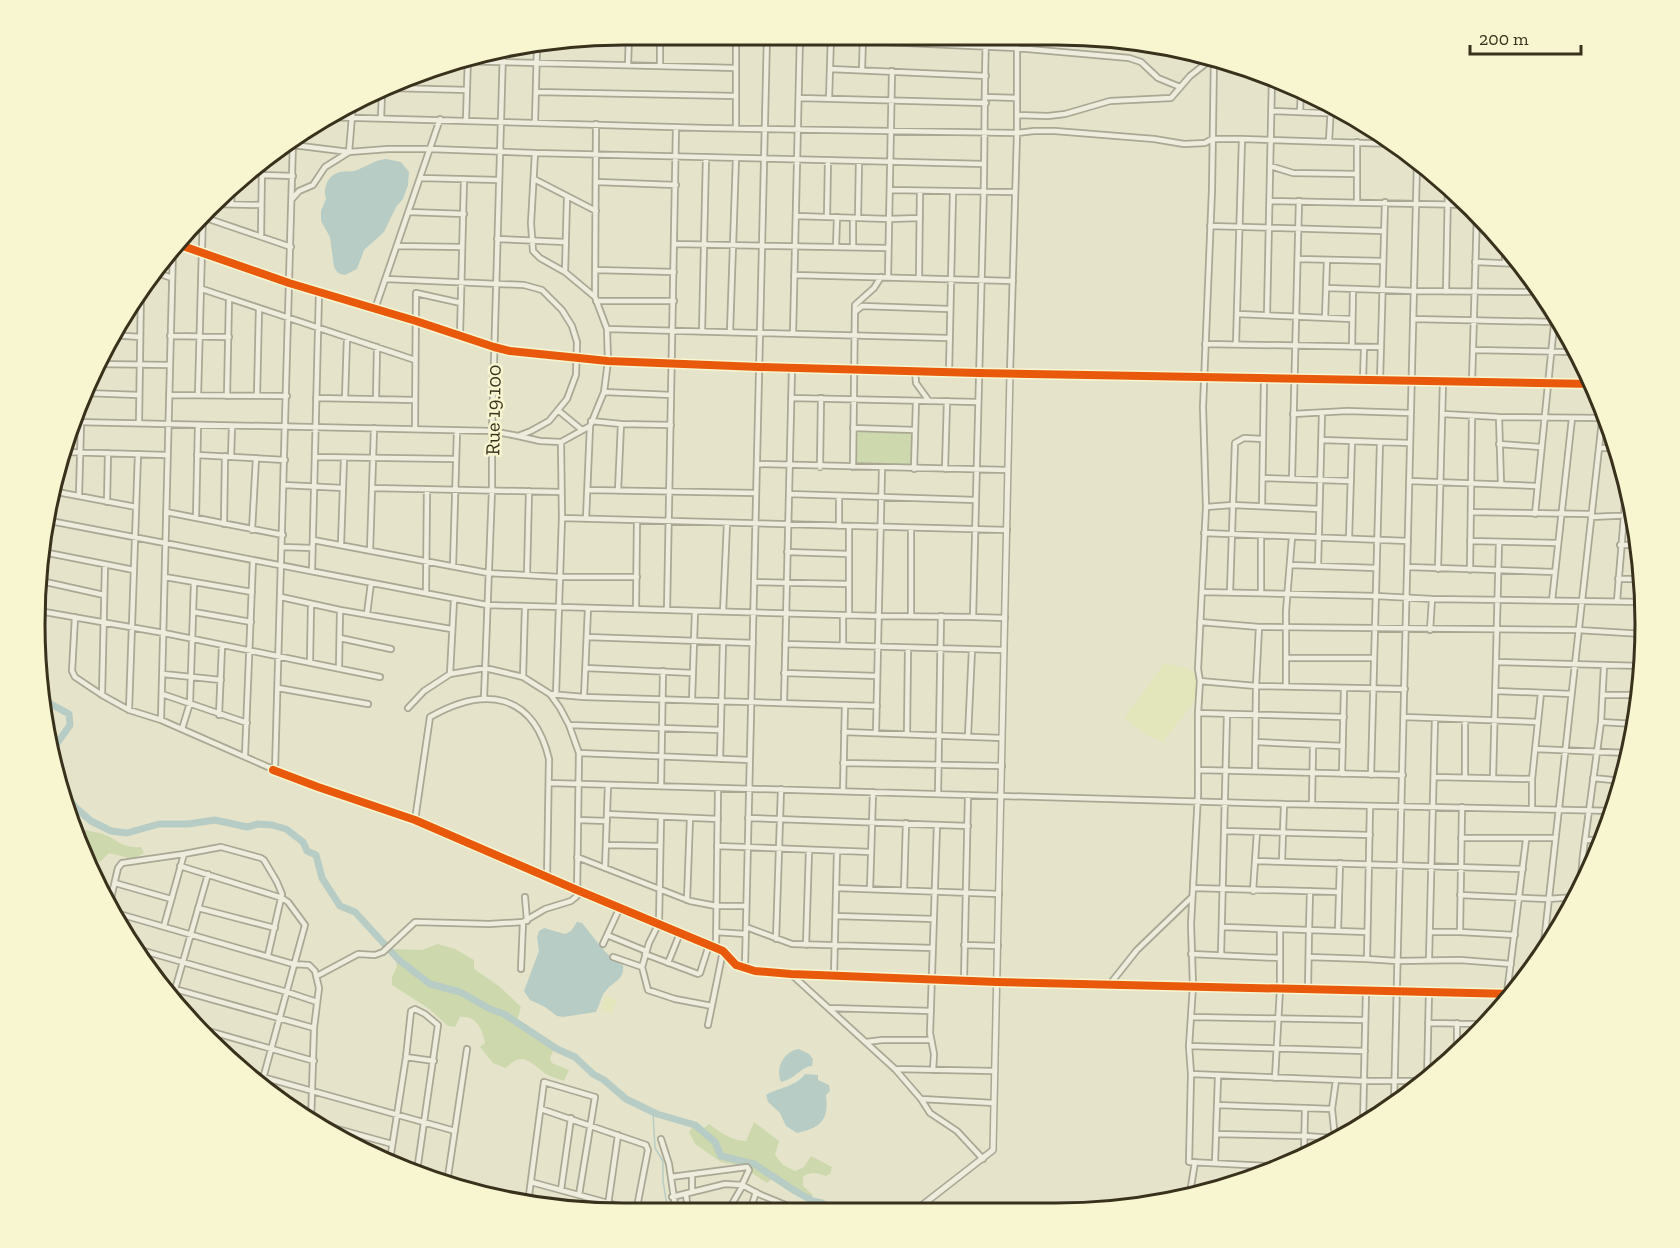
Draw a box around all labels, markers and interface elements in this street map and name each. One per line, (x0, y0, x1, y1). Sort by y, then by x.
scale bar (1470, 18, 1581, 56)
text: 200 m (1479, 28, 1529, 50)
street label: Rue 19.100 (480, 364, 506, 456)

